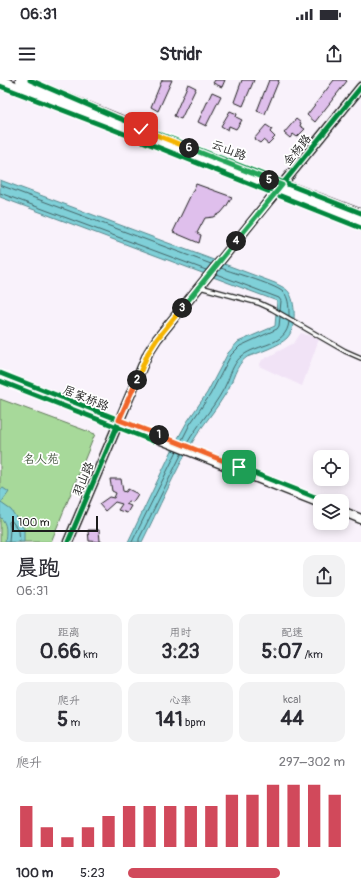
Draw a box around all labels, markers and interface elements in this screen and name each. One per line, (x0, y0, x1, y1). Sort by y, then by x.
text: 06:31 (20, 5, 57, 24)
icon: menu (16, 43, 38, 65)
text: Stridr (159, 43, 202, 66)
icon: share (323, 43, 345, 65)
pin (124, 112, 158, 146)
icon: check (130, 118, 152, 140)
street label: 金杨路 (280, 132, 315, 169)
street label: 云山路 (209, 137, 248, 164)
pin: 6 (179, 138, 199, 158)
text: 6 (186, 141, 192, 154)
pin: 5 (259, 170, 279, 190)
text: 5 (266, 173, 272, 186)
pin: 4 (226, 231, 246, 251)
text: 4 (233, 234, 239, 247)
pin: 3 (172, 298, 192, 318)
text: 3 (179, 301, 185, 314)
pin: 2 (127, 370, 147, 390)
text: 2 (134, 373, 140, 386)
street label: 居家桥路 (61, 383, 111, 414)
pin: 1 (149, 425, 169, 445)
text: 1 (157, 428, 161, 441)
pin (222, 450, 256, 484)
map controls (313, 450, 349, 530)
button: locate (313, 450, 349, 486)
park label: 名人苑 (23, 452, 59, 467)
icon: arrive (228, 456, 250, 478)
street label: 羽山路 (70, 460, 97, 499)
button: layers (313, 494, 349, 530)
scale bar (12, 514, 98, 533)
text: 100 m (18, 516, 49, 529)
text: 晨跑 (16, 554, 60, 582)
button: share (303, 555, 345, 597)
text: 06:31 (16, 583, 48, 599)
text: 距离 (58, 626, 80, 639)
text: 用时 (169, 626, 191, 639)
text: 配速 (281, 626, 303, 639)
text: 0.66 (40, 639, 81, 664)
text: 3:23 (161, 639, 200, 664)
text: 5:07 (262, 639, 302, 664)
text: km (81, 648, 98, 661)
text: /km (302, 648, 323, 661)
text: kcal (283, 693, 301, 706)
text: 爬升 (58, 694, 80, 707)
text: 心率 (169, 694, 191, 707)
text: 44 (281, 706, 304, 731)
text: 5 (57, 707, 68, 732)
text: 141 (155, 707, 183, 732)
text: m (68, 716, 80, 729)
text: bpm (183, 716, 205, 729)
text: 297–302 m (279, 754, 345, 770)
text: 爬升 (16, 755, 42, 771)
text: 100 m (16, 865, 53, 881)
text: 5:23 (80, 865, 105, 881)

